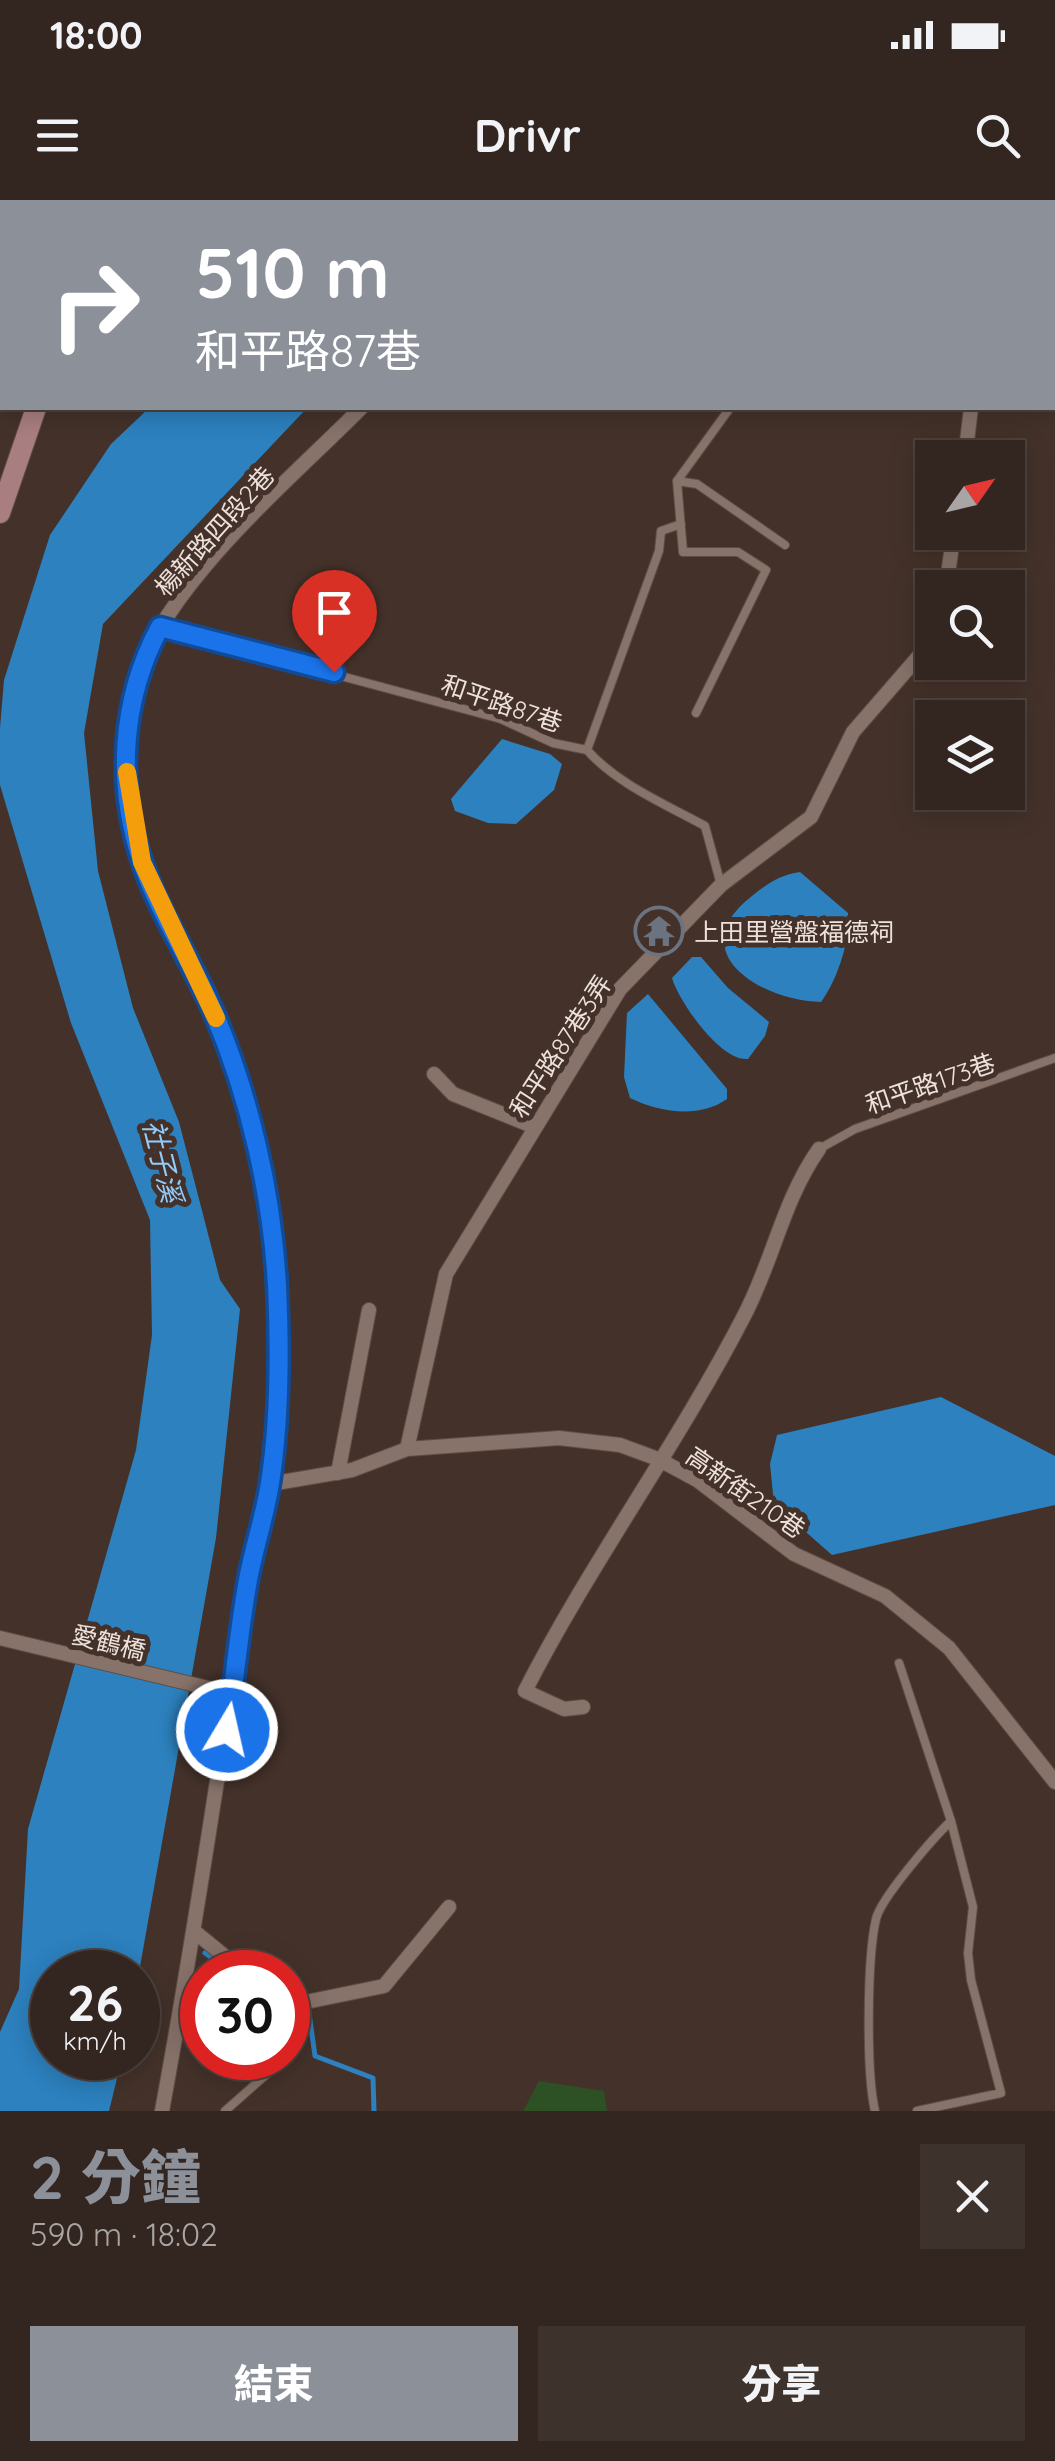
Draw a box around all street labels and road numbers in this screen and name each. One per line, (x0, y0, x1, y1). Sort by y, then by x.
street label: 楊新路四段2巷 (148, 460, 280, 602)
street label: 和平路87巷 (438, 668, 566, 738)
street label: 和平路87巷3弄 (502, 969, 618, 1123)
street label: 和平路173巷 (861, 1046, 999, 1120)
street label: 高新街210巷 (681, 1440, 811, 1544)
street label: 愛鶴橋 (69, 1618, 149, 1666)

